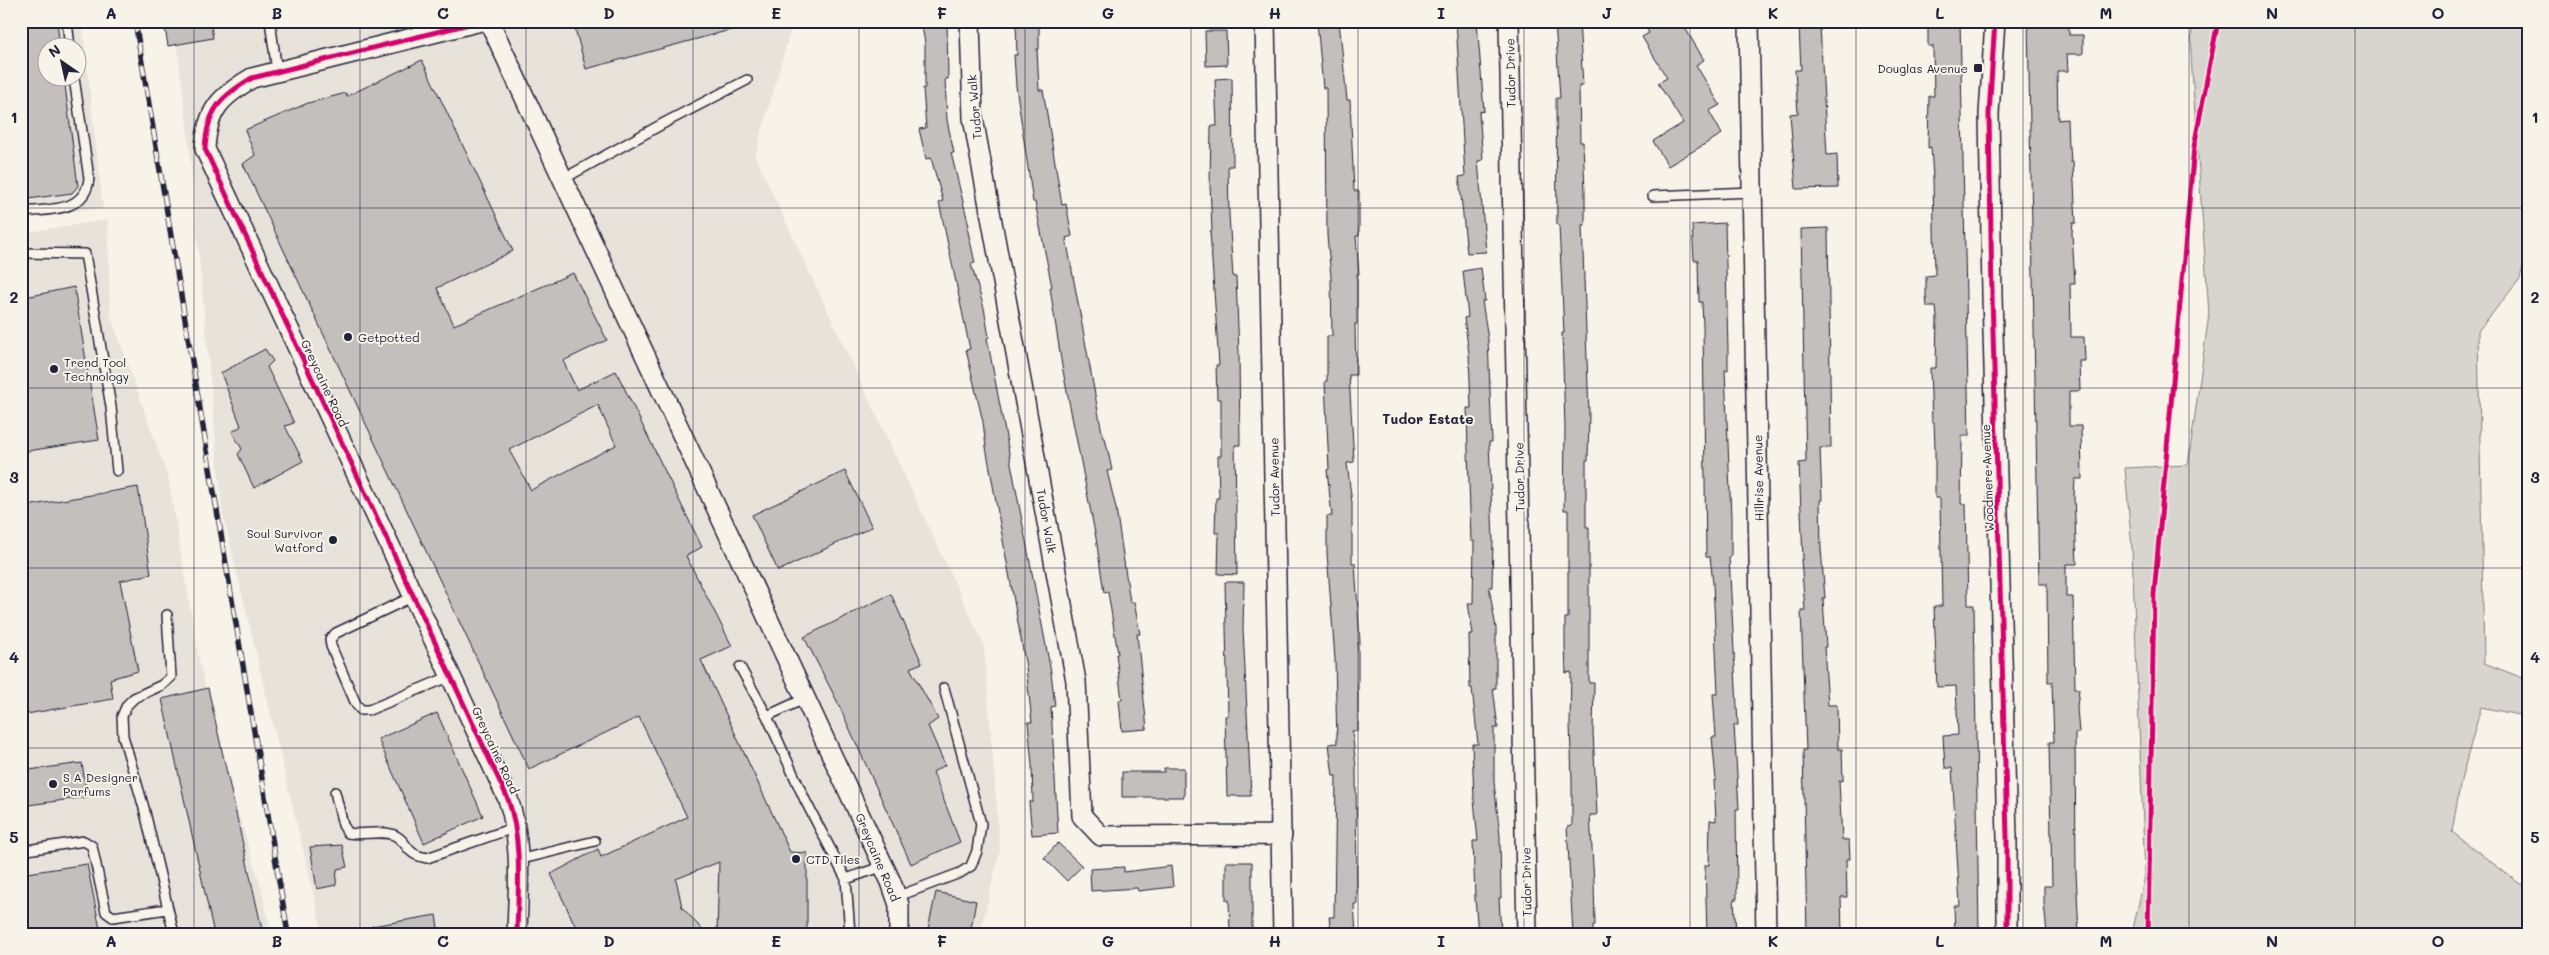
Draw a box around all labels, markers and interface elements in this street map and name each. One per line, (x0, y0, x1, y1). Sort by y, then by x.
text: A (105, 2, 117, 23)
text: B (272, 2, 282, 23)
text: C (437, 2, 449, 23)
text: D (603, 2, 615, 23)
text: E (771, 2, 781, 23)
text: F (937, 2, 947, 23)
text: G (1102, 2, 1114, 23)
text: H (1269, 2, 1281, 23)
text: I (1437, 2, 1445, 23)
text: J (1602, 2, 1612, 23)
text: K (1768, 2, 1778, 23)
text: L (1935, 2, 1945, 23)
text: M (2100, 2, 2112, 23)
text: N (2266, 2, 2278, 23)
text: O (2432, 2, 2445, 23)
north arrow (38, 38, 88, 88)
street label: Tudor Drive (1501, 38, 1519, 108)
text: N (45, 40, 64, 62)
place label: Douglas Avenue (1877, 60, 1968, 76)
marker: Douglas Avenue (1972, 62, 1984, 74)
street label: Tudor Walk (963, 74, 985, 140)
text: 1 (10, 106, 18, 127)
text: 1 (2531, 106, 2539, 127)
text: 2 (10, 286, 19, 307)
text: 2 (2531, 286, 2540, 307)
place label: Getpotted (358, 329, 420, 345)
marker: Getpotted (342, 331, 354, 343)
street label: Greycaine Road (298, 337, 352, 430)
place label: Trend Tool Technology (64, 354, 129, 384)
marker: Trend Tool Technology (48, 363, 60, 375)
district label: Tudor Estate (1382, 409, 1474, 428)
street label: Woodmere Avenue (1977, 424, 1997, 532)
street label: Hillrise Avenue (1749, 435, 1767, 521)
street label: Tudor Avenue (1265, 437, 1283, 517)
street label: Tudor Drive (1510, 442, 1528, 512)
text: 3 (9, 466, 19, 487)
text: 3 (2530, 466, 2540, 487)
street label: Tudor Walk (1033, 487, 1061, 555)
place label: Soul Survivor Watford (247, 525, 323, 555)
marker: Soul Survivor Watford (327, 534, 339, 546)
text: 4 (9, 646, 19, 667)
text: 4 (2530, 646, 2540, 667)
street label: Greycaine Road (469, 704, 523, 797)
place label: S A Designer Parfums (63, 769, 138, 799)
marker: S A Designer Parfums (47, 778, 59, 790)
street label: Greycaine Road (852, 810, 904, 904)
text: 5 (9, 826, 19, 847)
text: 5 (2530, 826, 2540, 847)
street label: Tudor Drive (1517, 847, 1535, 917)
place label: CTD Tiles (806, 851, 860, 867)
marker: CTD Tiles (790, 853, 802, 865)
text: A (105, 930, 117, 951)
text: B (272, 930, 282, 951)
text: C (437, 930, 449, 951)
text: D (603, 930, 615, 951)
text: E (771, 930, 781, 951)
text: F (937, 930, 947, 951)
text: G (1102, 930, 1114, 951)
text: H (1269, 930, 1281, 951)
text: I (1437, 930, 1445, 951)
text: J (1602, 930, 1612, 951)
text: K (1768, 930, 1778, 951)
text: L (1935, 930, 1945, 951)
text: M (2100, 930, 2112, 951)
text: N (2266, 930, 2278, 951)
text: O (2432, 930, 2445, 951)

